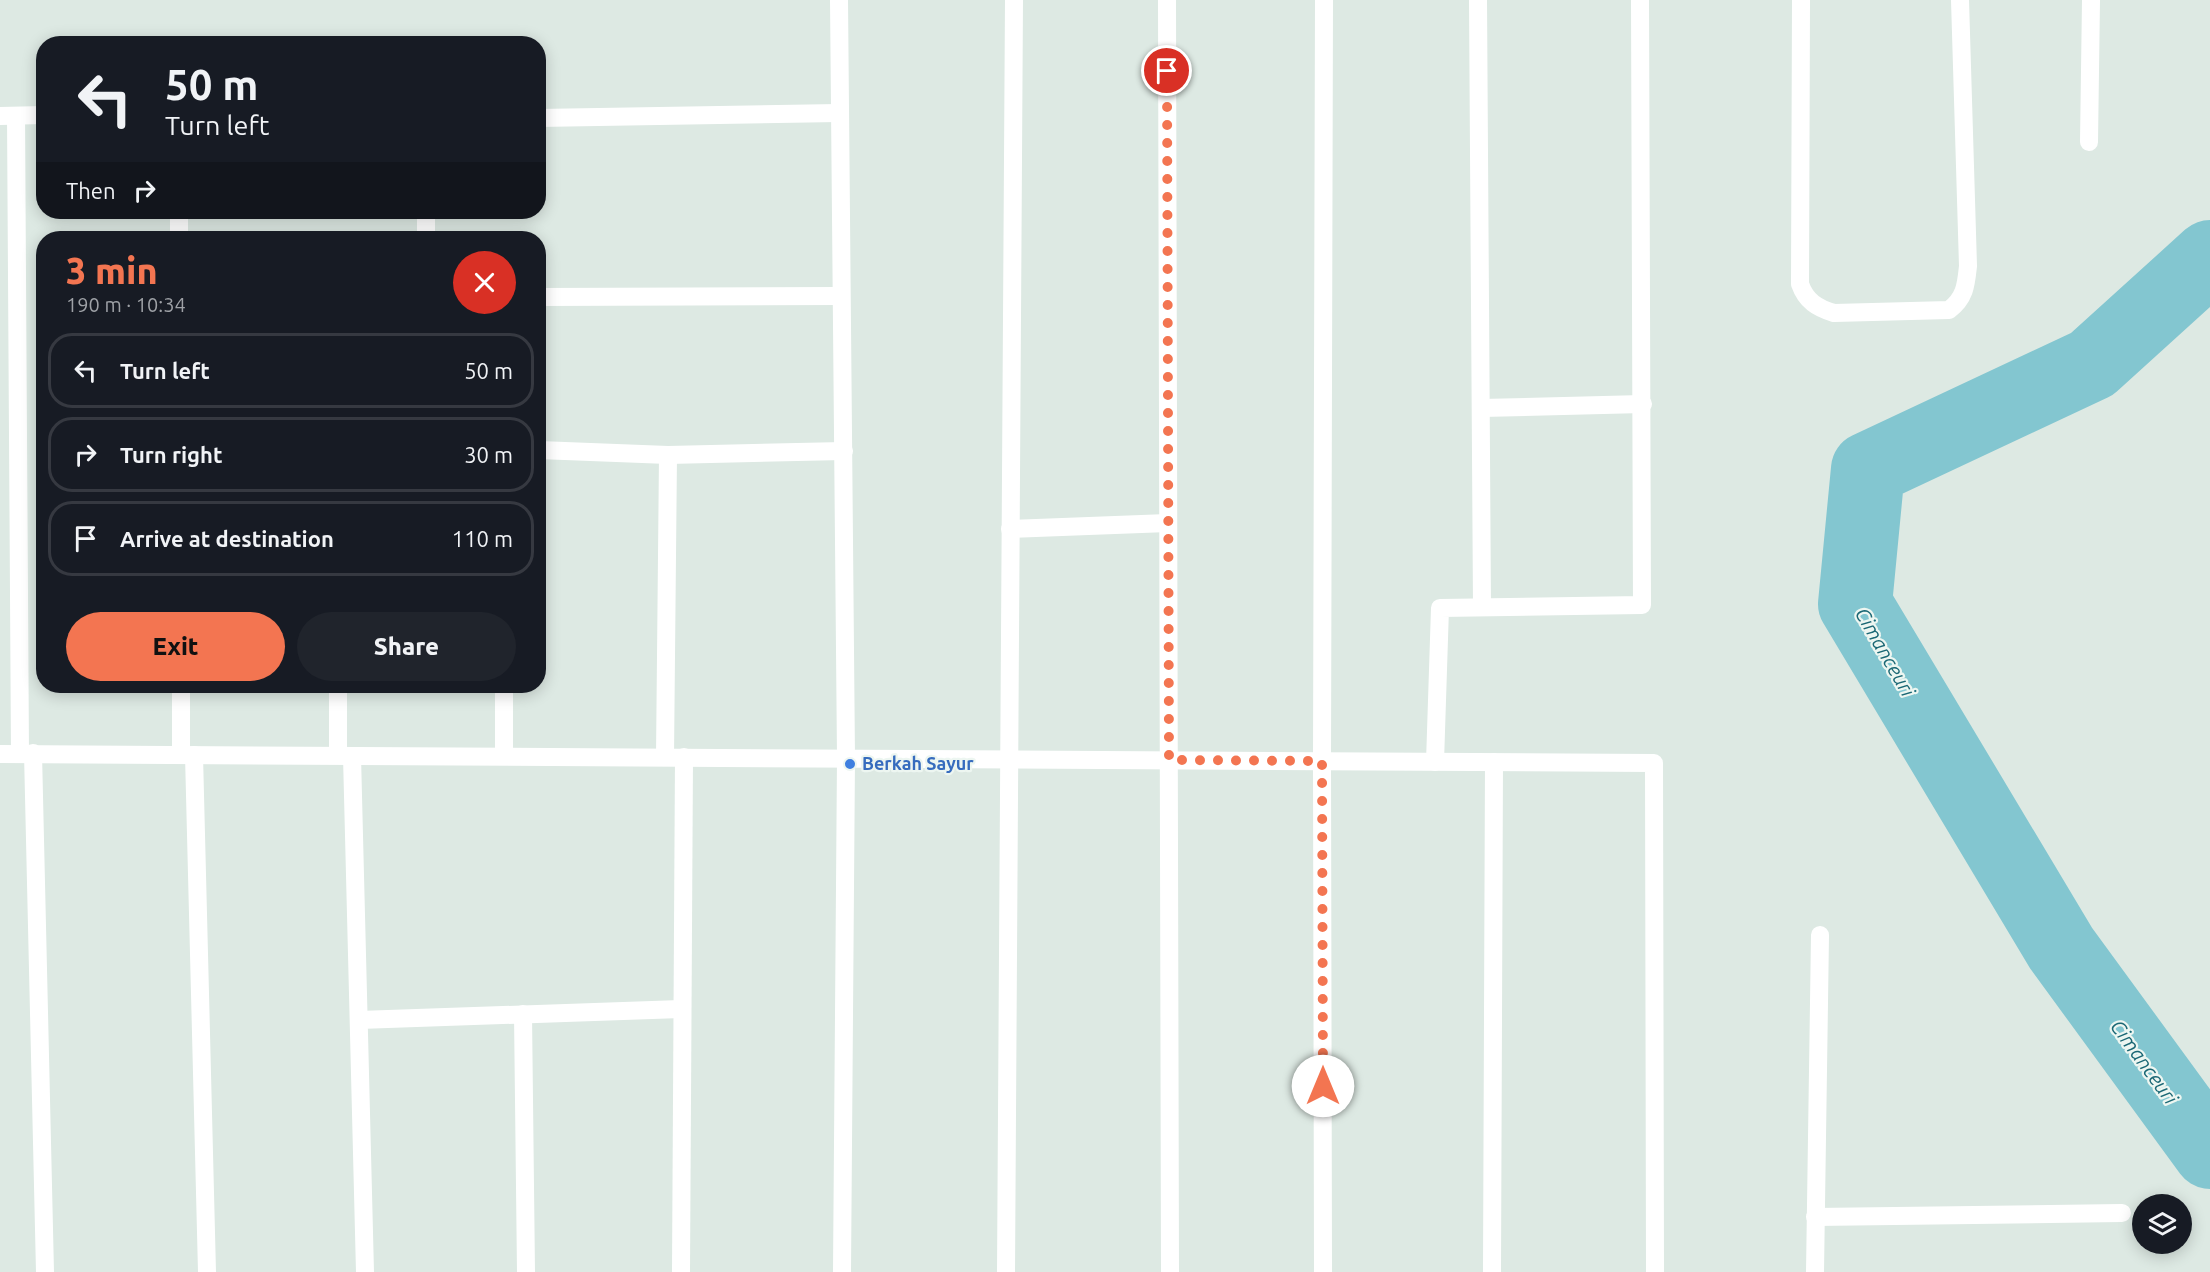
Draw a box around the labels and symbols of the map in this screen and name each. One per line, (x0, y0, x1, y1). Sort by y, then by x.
pin (1141, 45, 1192, 96)
water label: Cimanceuri (1851, 603, 1921, 701)
place label: Berkah Sayur (862, 753, 974, 773)
marker: Berkah Sayur (843, 757, 857, 771)
water label: Cimanceuri (2106, 1015, 2183, 1109)
position arrow (1291, 1054, 1355, 1118)

